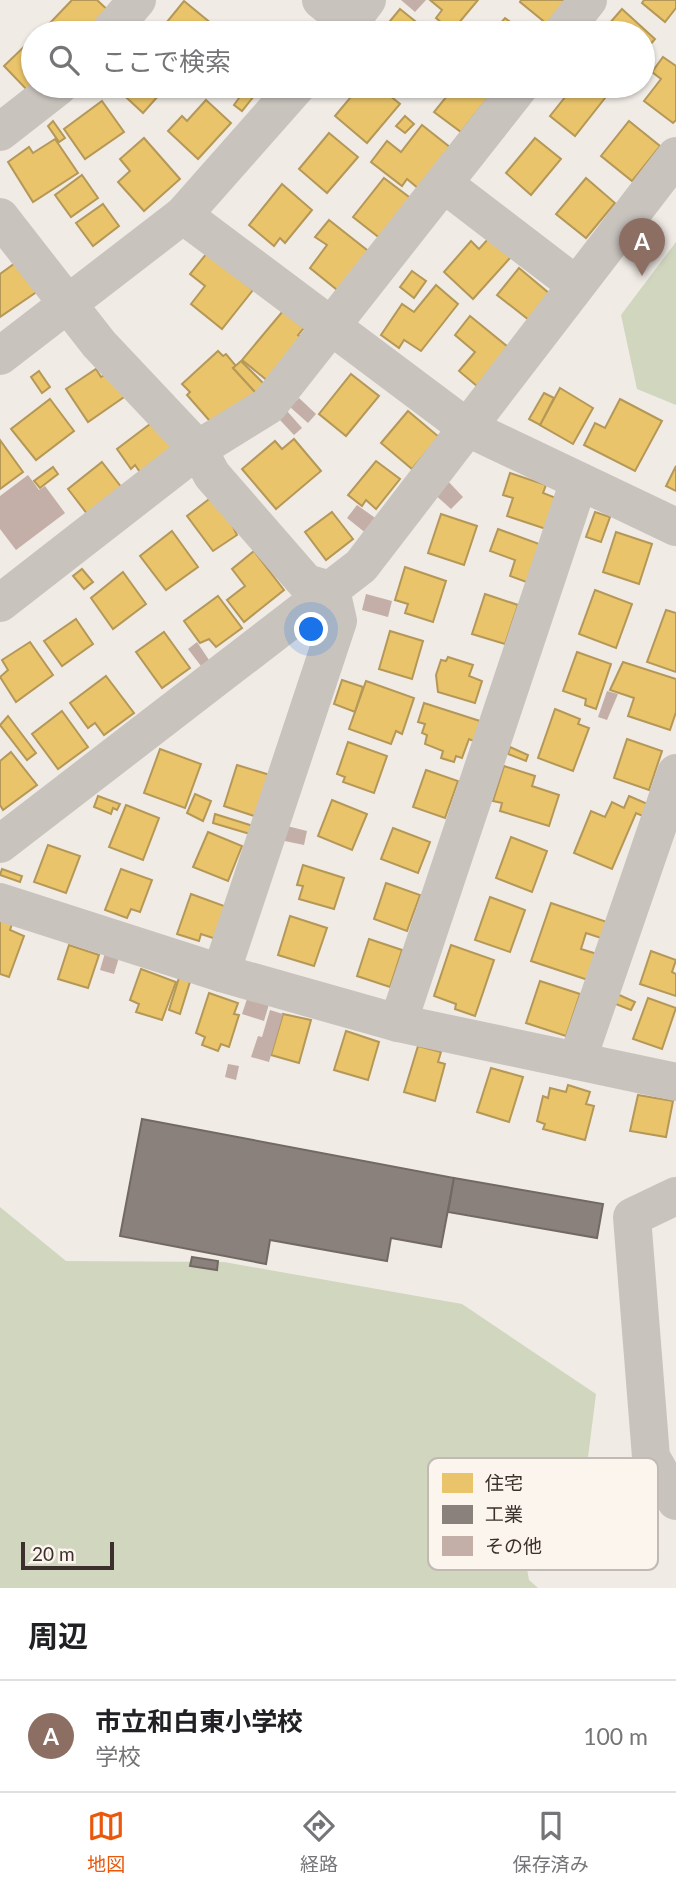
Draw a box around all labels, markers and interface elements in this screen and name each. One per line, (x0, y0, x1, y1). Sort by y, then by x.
search box (21, 21, 655, 98)
icon: search (45, 41, 83, 79)
text: ここで検索 (101, 45, 231, 77)
pin: A (619, 218, 665, 276)
your location (294, 612, 328, 646)
legend (428, 1458, 658, 1570)
text: 住宅 (485, 1471, 523, 1494)
text: 工業 (485, 1502, 523, 1525)
text: その他 (485, 1534, 542, 1557)
scale bar (21, 1539, 114, 1571)
text: 20 m (32, 1542, 75, 1565)
text: 周辺 (28, 1617, 88, 1653)
text: 市立和白東小学校 (95, 1705, 303, 1737)
text: A (43, 1722, 59, 1750)
text: 100 m (583, 1722, 648, 1750)
text: 学校 (95, 1742, 141, 1770)
tab: 地図 (87, 1807, 125, 1876)
tab: 経路 (300, 1807, 338, 1876)
tab: 保存済み (513, 1807, 589, 1876)

